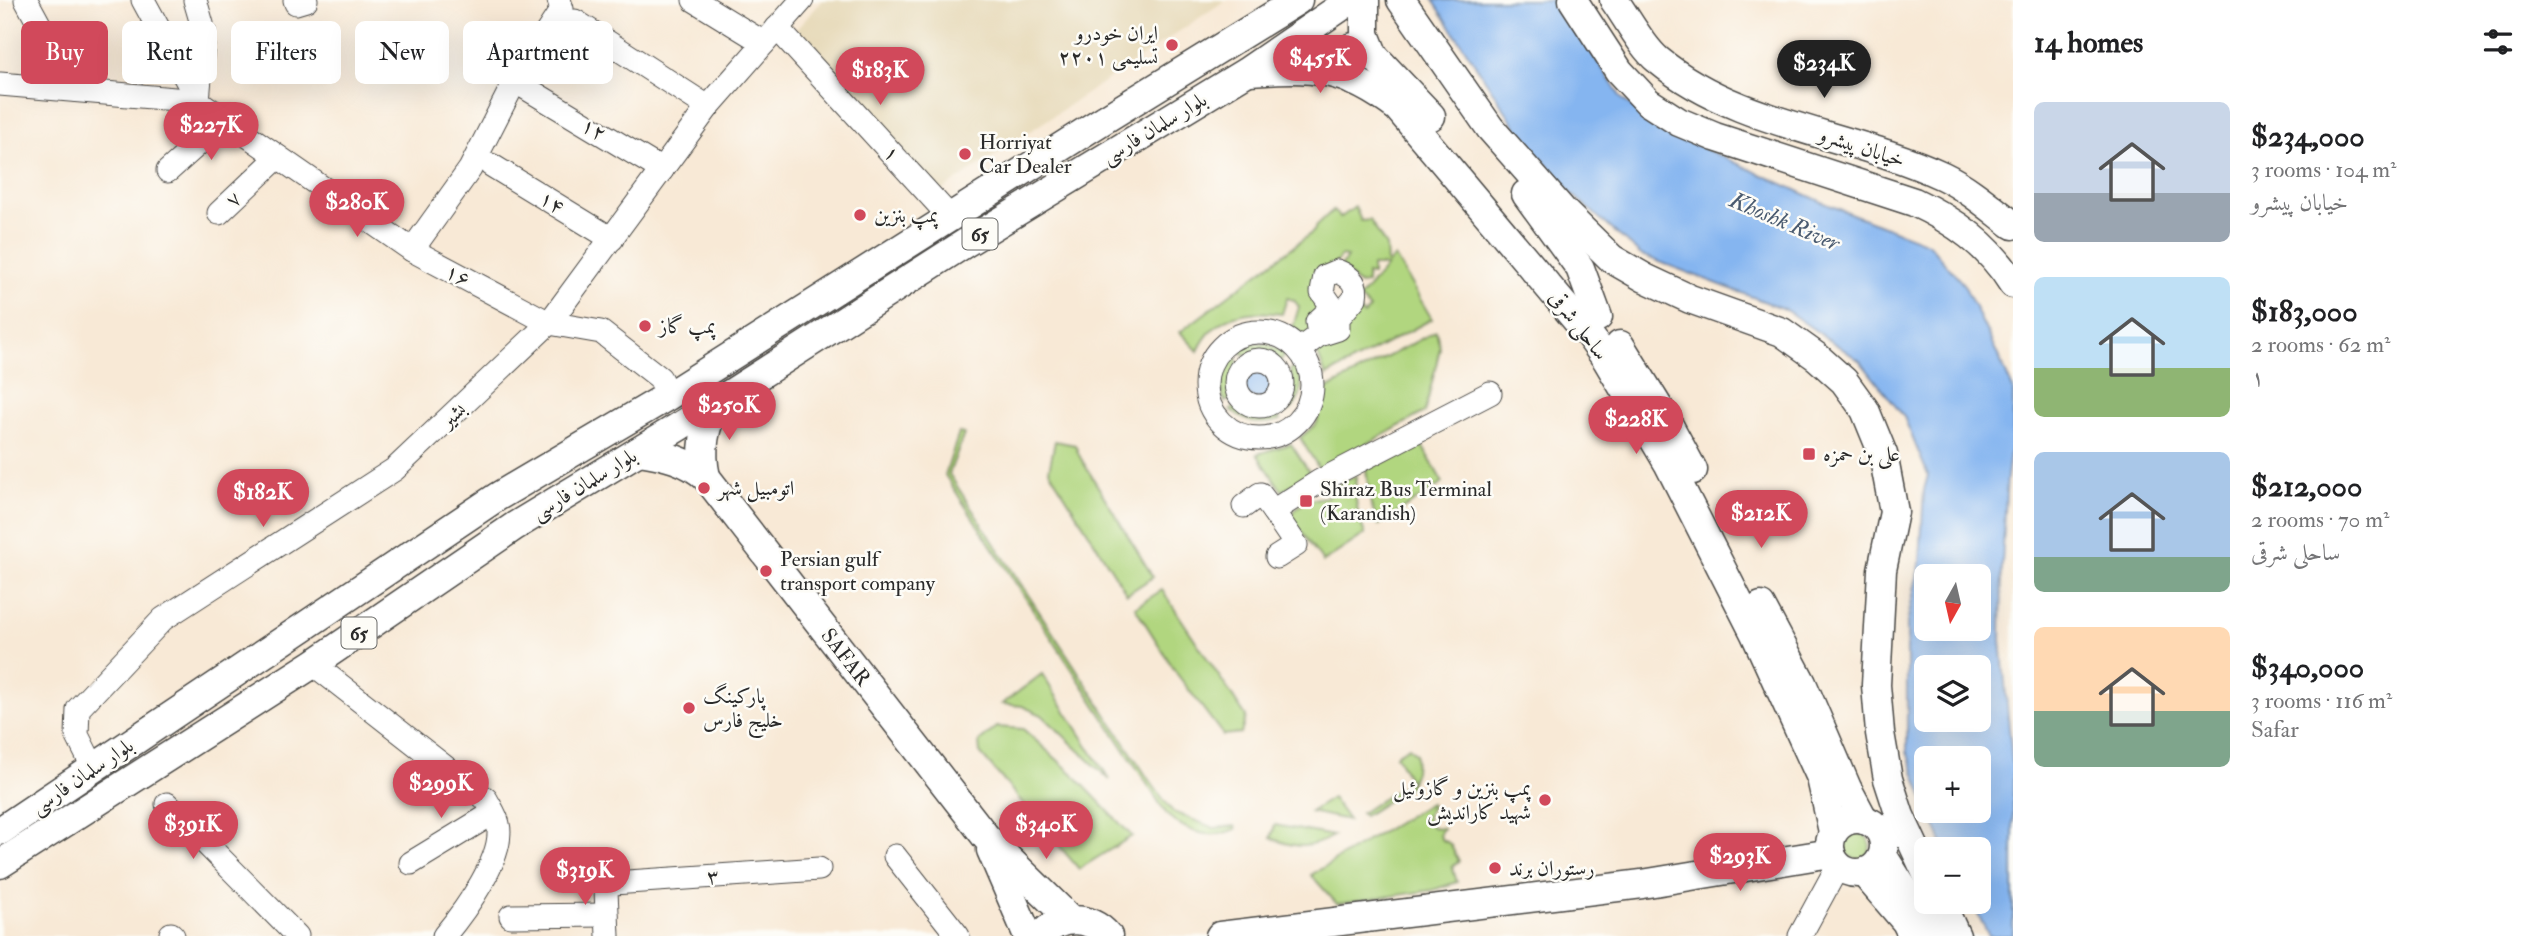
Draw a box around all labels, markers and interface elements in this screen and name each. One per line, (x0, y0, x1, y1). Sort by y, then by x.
place label: ایران خودرو تسلیمی ۲۲۰۱ (1058, 20, 1158, 71)
chip: Buy (21, 21, 108, 84)
chip: Rent (122, 21, 217, 84)
chip: Filters (231, 21, 341, 84)
chip: New (355, 21, 449, 84)
chip: Apartment (463, 21, 613, 84)
icon: filters (2479, 23, 2517, 61)
text: 14 homes (2034, 24, 2143, 61)
pin: $455K (1271, 36, 1369, 95)
marker: ایران خودرو تسلیمی ۲۲۰۱ (1164, 37, 1180, 53)
pin: $234K (1775, 41, 1873, 100)
text: $455K (1289, 43, 1351, 72)
pin: $183K (831, 48, 929, 107)
text: $234K (1793, 48, 1855, 77)
text: $183K (852, 55, 908, 84)
street label: بلوار سلمان فارسی (1097, 86, 1212, 171)
pin: $227K (162, 102, 260, 162)
text: $227K (180, 110, 242, 139)
street label: ۱۲ (576, 112, 611, 147)
text: $234,000 (2251, 118, 2365, 155)
street label: خیابان پیشرو (1814, 120, 1908, 174)
place label: Horriyat Car Dealer (979, 129, 1072, 180)
icon: home (2090, 130, 2174, 214)
street label: ۱ (877, 140, 906, 167)
marker: Horriyat Car Dealer (957, 146, 973, 162)
text: 3 rooms · 104 m² (2251, 155, 2397, 184)
pin: $280K (308, 180, 406, 239)
street label: ۱۴ (534, 184, 569, 220)
street label: ۷ (220, 185, 247, 213)
water label: Khoshk River (1725, 185, 1845, 258)
text: $280K (325, 187, 389, 216)
text: خیابان پیشرو (2251, 188, 2348, 217)
place label: پمپ بنزین (874, 202, 939, 231)
marker: پمپ بنزین (852, 207, 868, 223)
road number: 65 (962, 218, 998, 250)
street label: ۱۶ (441, 258, 475, 293)
street label: ساحلی شرقی (1541, 285, 1614, 367)
text: $183,000 (2251, 293, 2358, 330)
icon: home (2090, 305, 2174, 389)
place label: پمپ گاز (657, 313, 716, 342)
marker: پمپ گاز (637, 318, 653, 334)
text: 2 rooms · 62 m² (2251, 330, 2390, 359)
text: ۱ (2251, 363, 2264, 392)
pin: $250K (680, 382, 778, 442)
text: $250K (698, 390, 760, 419)
street label: بشیر (433, 396, 473, 436)
pin: $228K (1587, 396, 1685, 456)
text: $228K (1604, 404, 1668, 433)
place label: علی بن حمزه (1823, 441, 1900, 470)
street label: بلوار سلمان فارسی (527, 442, 642, 527)
marker: علی بن حمزه (1801, 446, 1817, 462)
text: $212,000 (2251, 468, 2362, 505)
pin: $182K (214, 470, 312, 529)
place label: اتومبیل شهر (716, 475, 794, 503)
place label: Shiraz Bus Terminal (Karandish) (1320, 476, 1492, 527)
text: $182K (233, 477, 293, 506)
marker: اتومبیل شهر (696, 480, 712, 496)
icon: home (2090, 480, 2174, 564)
pin: $212K (1712, 490, 1810, 550)
marker: Shiraz Bus Terminal (Karandish) (1298, 493, 1314, 509)
text: $212K (1731, 498, 1791, 527)
text: 2 rooms · 70 m² (2251, 505, 2390, 534)
text: ساحلی شرقی (2251, 538, 2340, 567)
place label: Persian gulf transport company (780, 546, 936, 597)
marker: Persian gulf transport company (758, 563, 774, 579)
north arrow (1914, 564, 1992, 640)
map controls (1914, 564, 1991, 914)
road number: 65 (342, 618, 376, 648)
street label: SAFAR (815, 623, 877, 692)
text: $340,000 (2251, 649, 2364, 686)
button: layers (1914, 655, 1991, 732)
icon: home (2090, 655, 2174, 739)
place label: پارکینگ خلیج فارس (703, 683, 783, 739)
text: 3 rooms · 116 m² (2251, 686, 2392, 715)
marker: پارکینگ خلیج فارس (681, 700, 697, 716)
text: Safar (2251, 715, 2299, 744)
street label: بلوار سلمان فارسی (26, 732, 139, 822)
button: + (1914, 746, 1991, 823)
pin: $299K (392, 760, 490, 820)
text: $299K (409, 768, 473, 797)
place label: پمپ بنزین و گازوئیل شهید کاراندیش (1393, 775, 1531, 826)
marker: پمپ بنزین و گازوئیل شهید کاراندیش (1537, 792, 1553, 808)
pin: $391K (144, 802, 242, 861)
pin: $340K (997, 802, 1095, 861)
text: $391K (164, 809, 222, 838)
text: $340K (1015, 809, 1077, 838)
pin: $293K (1691, 834, 1789, 893)
button: − (1914, 837, 1991, 914)
text: $293K (1709, 841, 1771, 870)
pin: $319K (536, 848, 634, 907)
text: $319K (556, 855, 614, 884)
place label: رستوران برند (1509, 855, 1595, 882)
marker: رستوران برند (1487, 860, 1503, 876)
street label: ۳ (706, 863, 720, 890)

